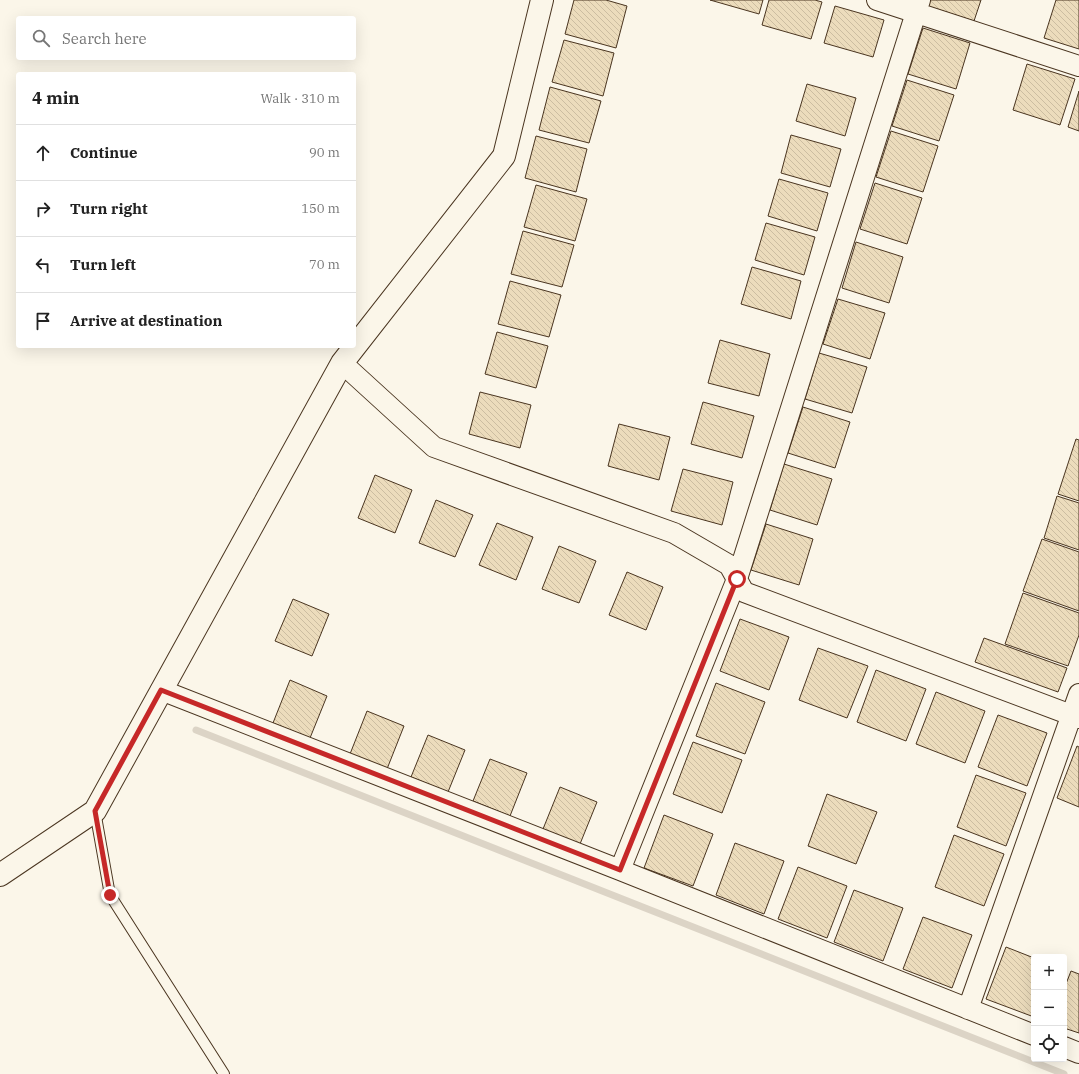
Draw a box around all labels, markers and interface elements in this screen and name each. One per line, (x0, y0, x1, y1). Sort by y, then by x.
search box (16, 16, 356, 60)
icon: search (30, 27, 52, 49)
text: Search here (62, 29, 147, 48)
text: 4 min (32, 87, 80, 109)
text: Walk · 310 m (261, 90, 340, 107)
icon: ahead (32, 142, 54, 164)
text: Continue (70, 143, 137, 162)
text: 90 m (309, 144, 340, 161)
icon: right (32, 198, 54, 220)
text: Turn right (70, 199, 148, 218)
text: 150 m (301, 200, 340, 217)
icon: left (32, 254, 54, 276)
text: Turn left (70, 255, 136, 274)
text: 70 m (309, 256, 340, 273)
icon: arrive (32, 310, 54, 332)
text: Arrive at destination (70, 311, 222, 330)
route start (728, 570, 746, 588)
route end (101, 886, 119, 904)
map controls (1031, 954, 1067, 1062)
button: + (1031, 954, 1067, 990)
button: − (1031, 990, 1067, 1026)
button: locate (1031, 1026, 1067, 1062)

